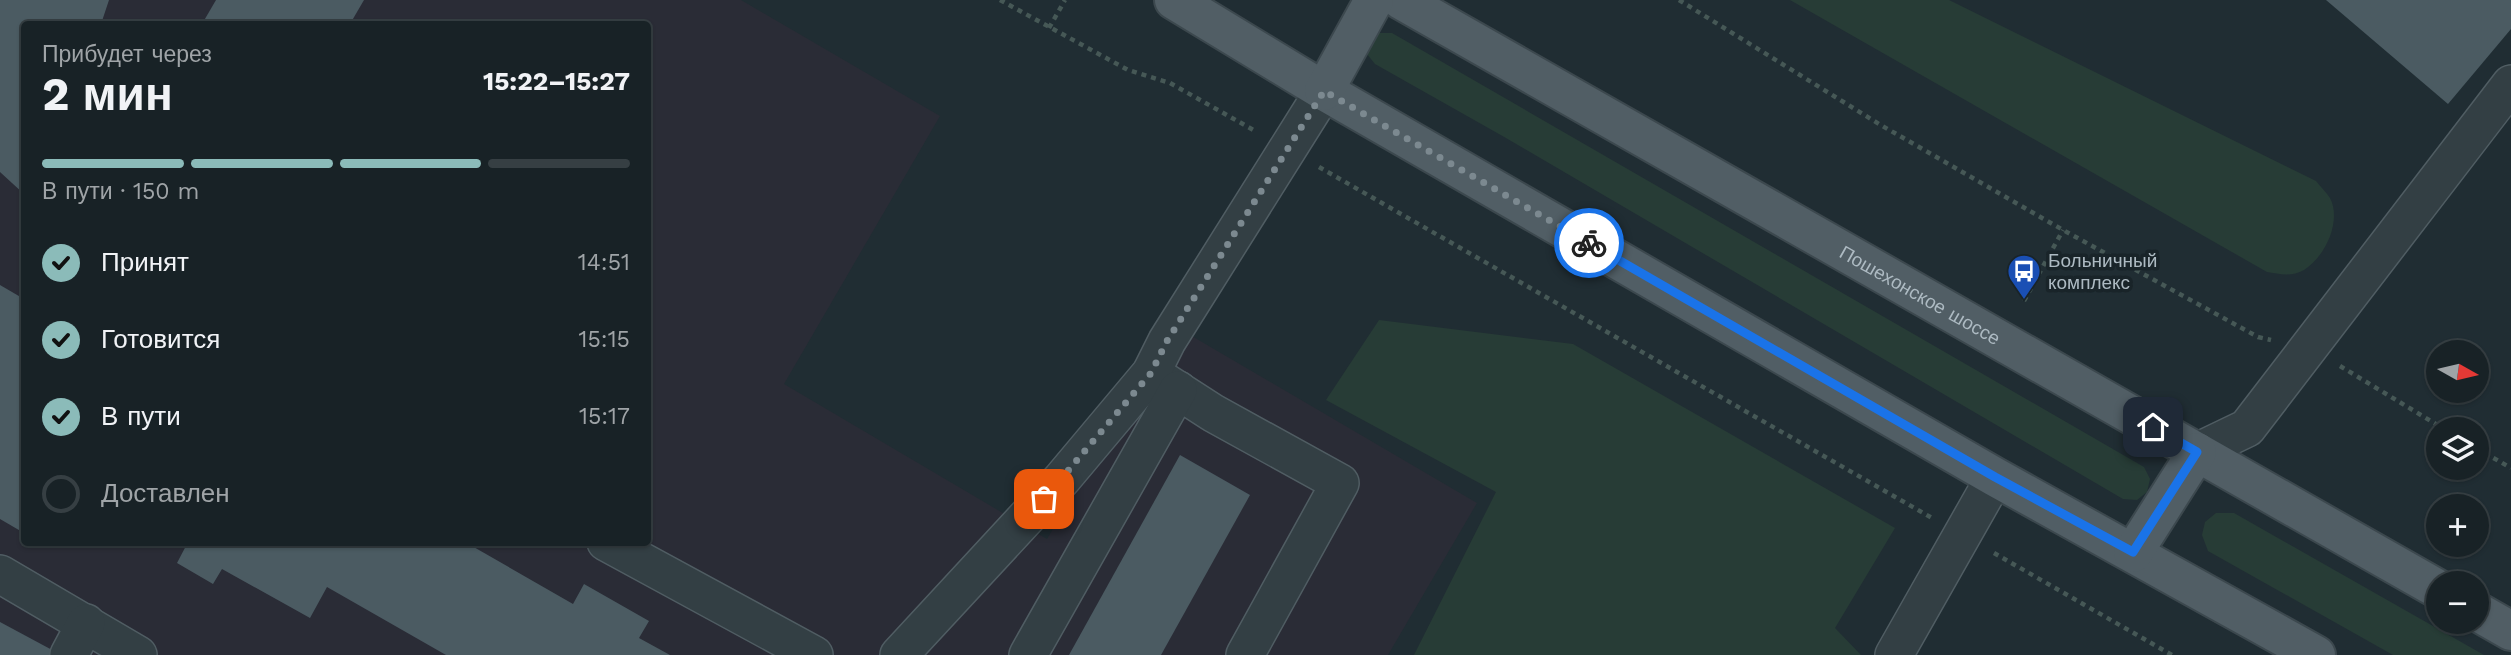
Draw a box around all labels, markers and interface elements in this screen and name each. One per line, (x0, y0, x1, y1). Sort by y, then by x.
text: Прибудет через (42, 41, 212, 68)
text: 15:22–15:27 (483, 66, 630, 96)
text: 2 мин (42, 67, 173, 121)
text: В пути · 150 m (42, 178, 199, 205)
courier (1554, 208, 1624, 278)
icon: bike (1570, 224, 1608, 262)
street label: Пошехонское шоссе (1835, 241, 2004, 350)
icon: check (42, 244, 80, 282)
text: Принят (101, 247, 189, 277)
text: 14:51 (578, 249, 630, 276)
place label: Больничный комплекс (2048, 249, 2157, 294)
bus stop icon: Больничный комплекс (2005, 252, 2043, 301)
icon: check (42, 321, 80, 359)
text: Готовится (101, 324, 220, 354)
text: 15:15 (578, 326, 630, 353)
north arrow (2426, 340, 2488, 402)
map controls (2426, 340, 2489, 634)
pin (2123, 397, 2183, 457)
icon: check (42, 398, 80, 436)
text: В пути (101, 401, 181, 431)
text: 15:17 (579, 403, 630, 430)
icon: home (2134, 408, 2172, 446)
button: layers (2426, 417, 2489, 480)
pin (1014, 469, 1074, 529)
text: Доставлен (101, 478, 230, 508)
icon: bag (1025, 480, 1063, 518)
button: + (2426, 494, 2489, 557)
button: − (2426, 571, 2489, 634)

